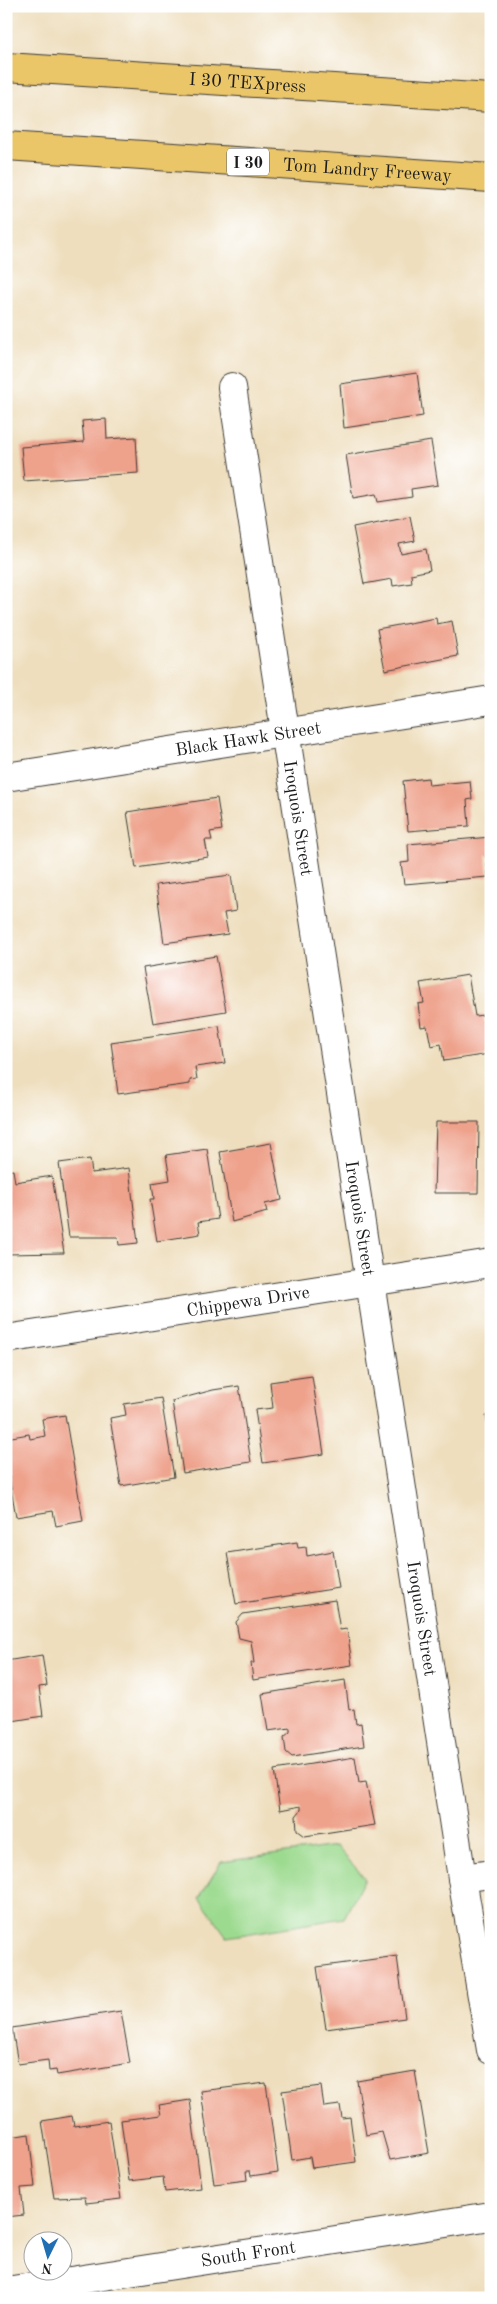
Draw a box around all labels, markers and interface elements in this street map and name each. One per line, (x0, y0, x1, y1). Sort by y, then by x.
street label: I 30 TEXpress (188, 71, 307, 96)
road number: I 30 (227, 148, 269, 176)
street label: Tom Landry Freeway (282, 156, 453, 185)
street label: Black Hawk Street (174, 719, 322, 760)
street label: Iroquois Street (280, 759, 315, 877)
street label: Iroquois Street (341, 1159, 377, 1277)
street label: Chippewa Drive (185, 1284, 311, 1321)
street label: Iroquois Street (403, 1560, 439, 1678)
north arrow (22, 2232, 72, 2282)
street label: South Front (200, 2238, 297, 2271)
text: N (41, 2260, 53, 2275)

